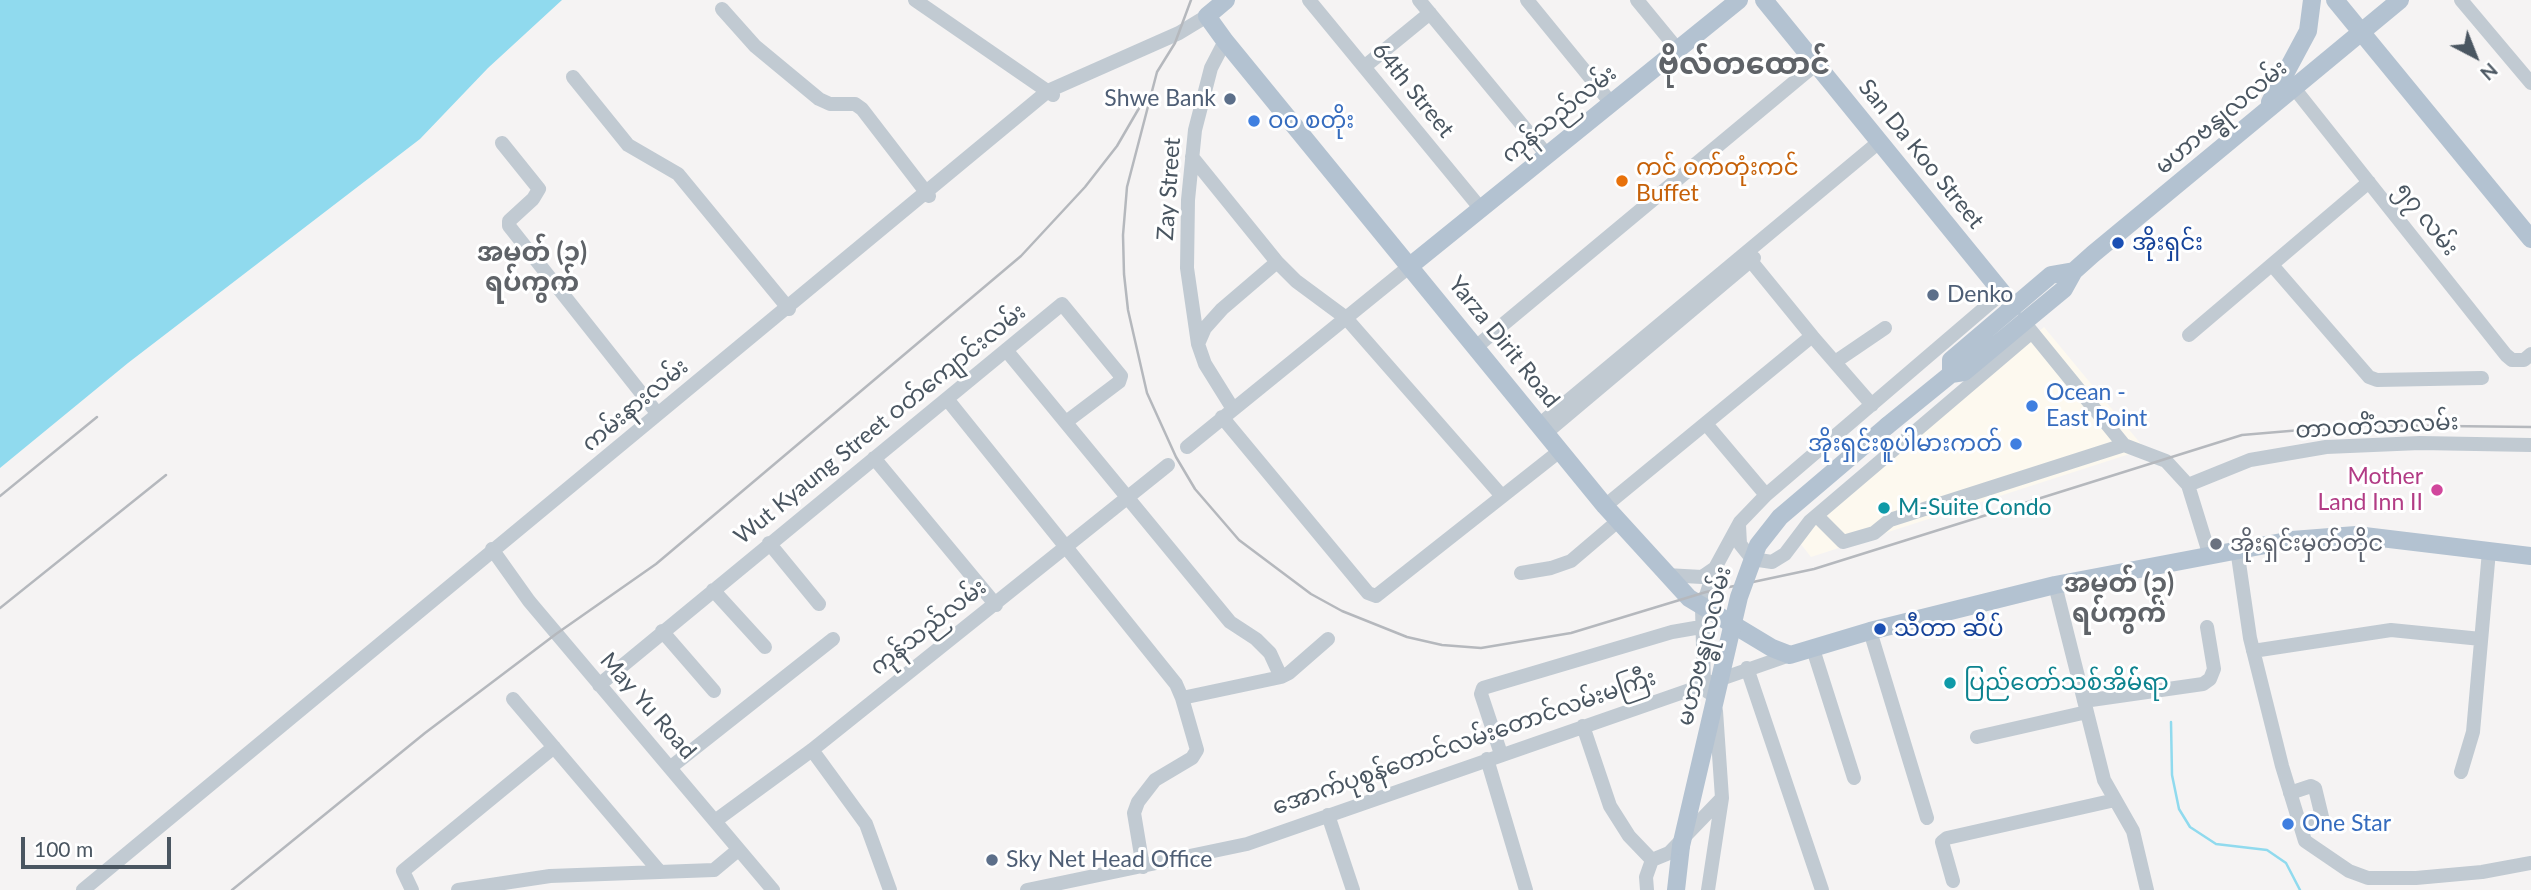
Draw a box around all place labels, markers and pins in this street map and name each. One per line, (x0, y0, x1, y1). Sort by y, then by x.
place label: Shwe Bank (1104, 85, 1216, 113)
marker: Shwe Bank (1222, 91, 1238, 107)
place label: ဝဝ စတိုး (1268, 107, 1354, 135)
marker: ဝဝ စတိုး (1246, 113, 1262, 129)
place label: ကင် ဝက်တုံးကင် Buffet (1636, 154, 1799, 208)
marker: ကင် ဝက်တုံးကင် Buffet (1614, 173, 1630, 189)
place label: အိုးရှင်း (2132, 229, 2203, 257)
marker: အိုးရှင်း (2110, 235, 2126, 251)
place label: Denko (1947, 281, 2013, 309)
marker: Denko (1925, 287, 1941, 303)
place label: Ocean - East Point (2046, 379, 2147, 433)
marker: Ocean - East Point (2024, 398, 2040, 414)
place label: အိုးရှင်းစူပါမားကတ် (1808, 430, 2002, 458)
marker: အိုးရှင်းစူပါမားကတ် (2008, 436, 2024, 452)
place label: Mother Land Inn II (2317, 463, 2423, 517)
marker: Mother Land Inn II (2429, 482, 2445, 498)
place label: M-Suite Condo (1898, 494, 2052, 522)
marker: M-Suite Condo (1876, 500, 1892, 516)
place label: အိုးရှင်းမှတ်တိုင (2230, 530, 2383, 558)
marker: အိုးရှင်းမှတ်တိုင (2208, 536, 2224, 552)
place label: သီတာ ဆိပ် (1894, 615, 2004, 643)
marker: သီတာ ဆိပ် (1872, 621, 1888, 637)
place label: ပြည်တော်သစ်အိမ််ရာ (1964, 669, 2169, 697)
marker: ပြည်တော်သစ်အိမ််ရာ (1942, 675, 1958, 691)
place label: One Star (2302, 810, 2391, 838)
marker: One Star (2280, 816, 2296, 832)
place label: Sky Net Head Office (1006, 846, 1212, 874)
marker: Sky Net Head Office (984, 852, 1000, 868)

